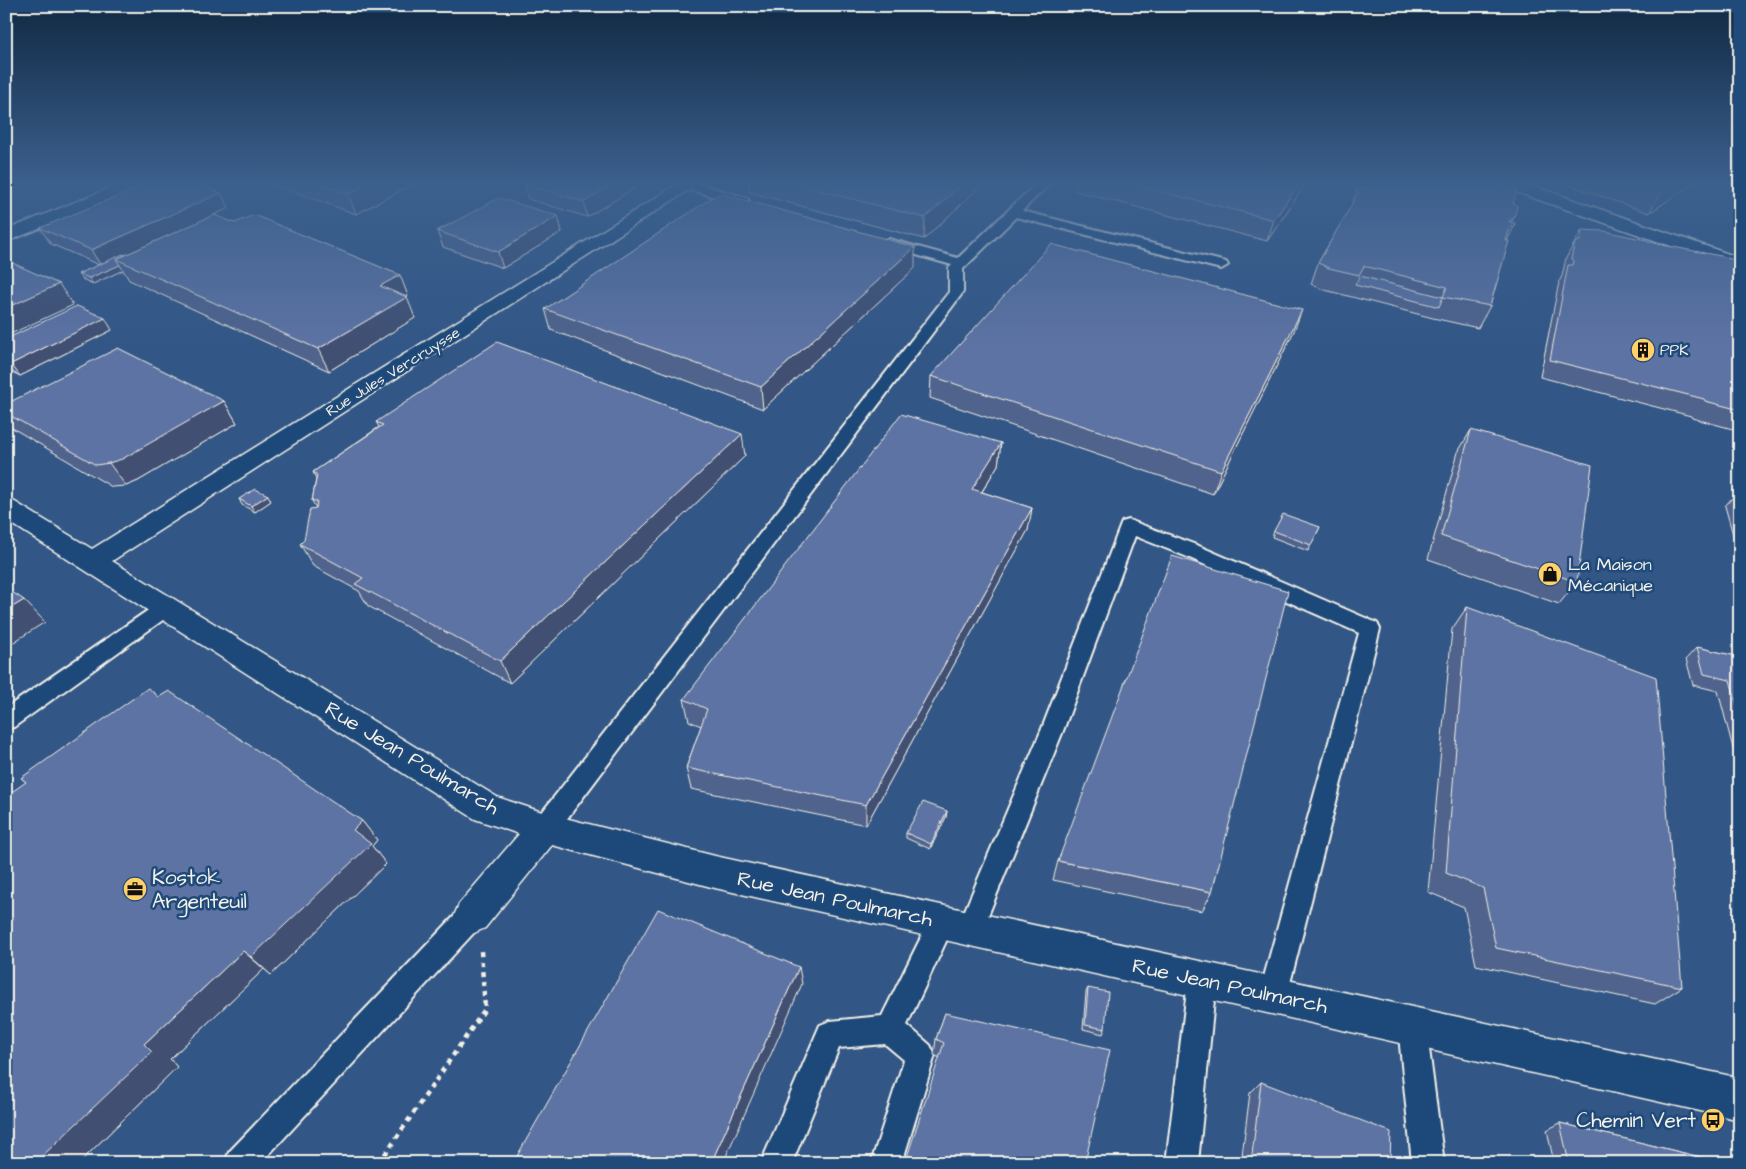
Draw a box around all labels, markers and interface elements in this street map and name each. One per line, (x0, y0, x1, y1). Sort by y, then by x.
street label: Rue Jules Vercruysse (322, 322, 465, 423)
building icon: PPK (1630, 337, 1656, 363)
place label: PPK (1660, 340, 1688, 361)
place label: La Maison Mécanique (1568, 552, 1653, 598)
shop icon: La Maison Mécanique (1537, 561, 1563, 587)
street label: Rue Jean Poulmarch (319, 694, 505, 822)
place label: Kostok Argenteuil (152, 863, 247, 918)
street label: Rue Jean Poulmarch (735, 864, 936, 934)
office icon: Kostok Argenteuil (122, 876, 148, 902)
street label: Rue Jean Poulmarch (1130, 951, 1331, 1021)
place label: Chemin Vert (1576, 1106, 1697, 1135)
bus stop icon: Chemin Vert (1700, 1107, 1726, 1133)

